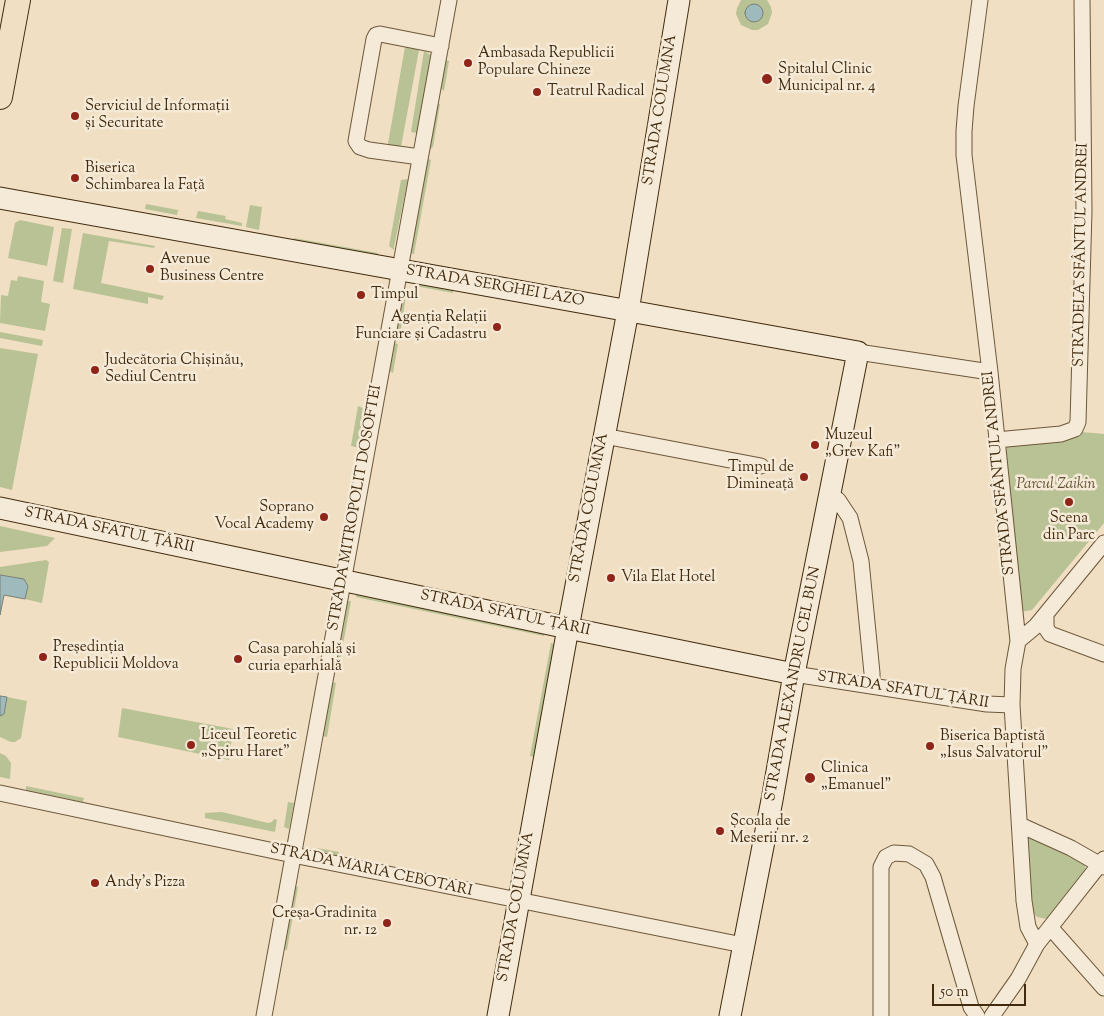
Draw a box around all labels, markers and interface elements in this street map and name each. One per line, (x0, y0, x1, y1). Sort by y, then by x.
street label: STRADA COLUMNA (640, 33, 682, 187)
place label: Ambasada Republicii Populare Chineze (478, 45, 615, 80)
marker: Ambasada Republicii Populare Chineze (462, 57, 474, 69)
place label: Spitalul Clinic Municipal nr. 4 (778, 61, 876, 96)
marker: Spitalul Clinic Municipal nr. 4 (760, 72, 774, 86)
place label: Teatrul Radical (547, 83, 645, 101)
marker: Teatrul Radical (531, 86, 543, 98)
place label: Serviciul de Informații și Securitate (85, 98, 229, 133)
marker: Serviciul de Informații și Securitate (69, 110, 81, 122)
street label: STRADELA SFÂNTUL ANDREI (1071, 143, 1093, 367)
place label: Biserica Schimbarea la Față (85, 160, 205, 195)
marker: Biserica Schimbarea la Față (69, 172, 81, 184)
place label: Avenue Business Centre (160, 251, 264, 286)
street label: STRADA SERGHEI LAZO (404, 262, 586, 312)
marker: Avenue Business Centre (144, 263, 156, 275)
place label: Timpul (371, 286, 418, 304)
marker: Timpul (355, 289, 367, 301)
place label: Agenția Relații Funciare și Cadastru (355, 309, 487, 344)
marker: Agenția Relații Funciare și Cadastru (491, 321, 503, 333)
place label: Judecătoria Chișinău, Sediul Centru (105, 352, 243, 387)
marker: Judecătoria Chișinău, Sediul Centru (89, 364, 101, 376)
street label: STRADA SFÂNTUL ANDREI (980, 370, 1020, 576)
street label: STRADA MITROPOLIT DOSOFTEI (325, 384, 387, 632)
place label: Muzeul „Grev Kafi” (825, 427, 900, 462)
street label: STRADA COLUMNA (567, 431, 613, 585)
marker: Muzeul „Grev Kafi” (809, 439, 821, 451)
place label: Timpul de Dimineață (727, 459, 794, 494)
marker: Timpul de Dimineață (798, 471, 810, 483)
park label: Parcul Zaikin (1017, 476, 1095, 494)
marker: Scena din Parc (1063, 496, 1075, 508)
place label: Soprano Vocal Academy (214, 499, 314, 534)
street label: STRADA SFATUL ȚĂRII (22, 504, 196, 558)
place label: Scena din Parc (1043, 510, 1095, 545)
marker: Soprano Vocal Academy (318, 511, 330, 523)
street label: STRADA ALEXANDRU CEL BUN (762, 565, 826, 803)
place label: Vila Elat Hotel (621, 569, 715, 587)
marker: Vila Elat Hotel (605, 572, 617, 584)
street label: STRADA SFATUL ȚĂRII (418, 587, 592, 641)
place label: Președinția Republicii Moldova (53, 639, 179, 674)
place label: Casa parohială și curia eparhială (248, 641, 356, 676)
marker: Președinția Republicii Moldova (37, 651, 49, 663)
marker: Casa parohială și curia eparhială (232, 653, 244, 665)
street label: STRADA SFATUL ȚĂRII (816, 669, 990, 713)
place label: Liceul Teoretic „Spiru Haret” (201, 727, 297, 762)
place label: Biserica Baptistă „Isus Salvatorul” (940, 728, 1048, 763)
marker: Liceul Teoretic „Spiru Haret” (185, 739, 197, 751)
marker: Biserica Baptistă „Isus Salvatorul” (924, 740, 936, 752)
place label: Clinica „Emanuel” (821, 760, 891, 795)
marker: Clinica „Emanuel” (803, 771, 817, 785)
place label: Școala de Meserii nr. 2 (730, 813, 809, 848)
marker: Școala de Meserii nr. 2 (714, 825, 726, 837)
street label: STRADA COLUMNA (495, 830, 539, 984)
street label: STRADA MARIA CEBOTARI (268, 841, 474, 901)
place label: Andy's Pizza (105, 874, 185, 892)
marker: Andy's Pizza (89, 877, 101, 889)
place label: Creșa-Gradinita nr. 12 (272, 905, 377, 940)
marker: Creșa-Gradinita nr. 12 (381, 917, 393, 929)
scale bar (934, 974, 1028, 1006)
text: 50 m (940, 982, 969, 1003)

